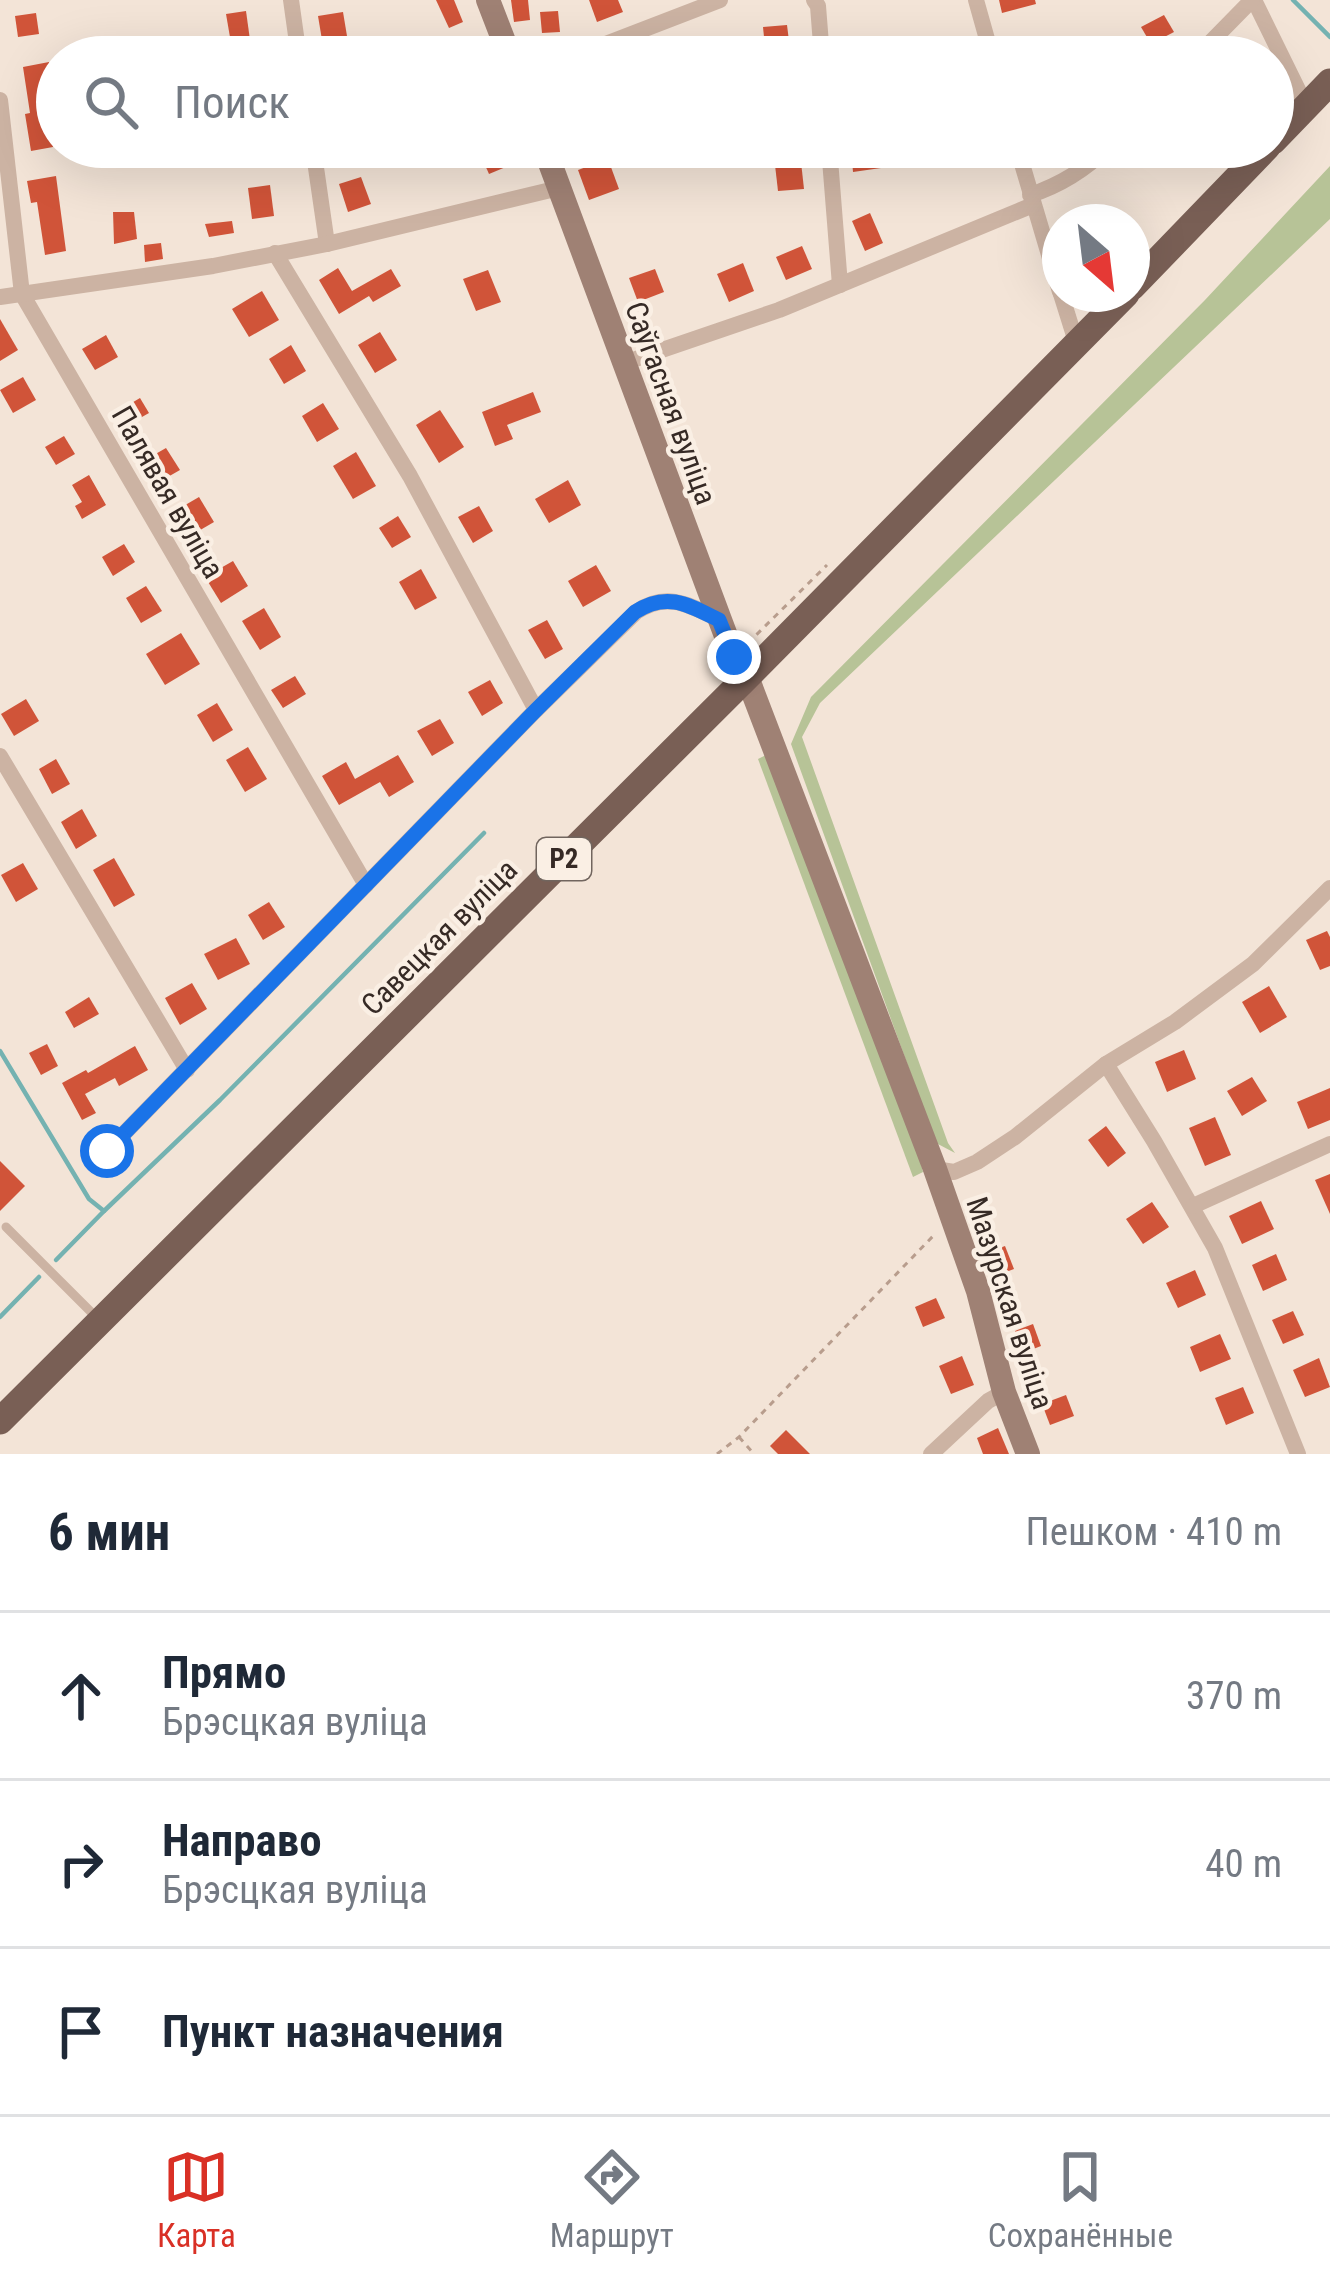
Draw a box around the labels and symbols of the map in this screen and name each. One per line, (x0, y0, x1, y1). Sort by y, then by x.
north arrow (1042, 204, 1150, 312)
street label: Саўгасная вуліца (618, 297, 724, 509)
street label: Палявая вуліца (105, 400, 231, 584)
route end (707, 630, 761, 684)
road number: Р2 (537, 838, 591, 880)
street label: Савецкая вуліца (354, 852, 524, 1022)
route start (80, 1124, 134, 1178)
street label: Мазурская вуліца (959, 1193, 1061, 1413)

